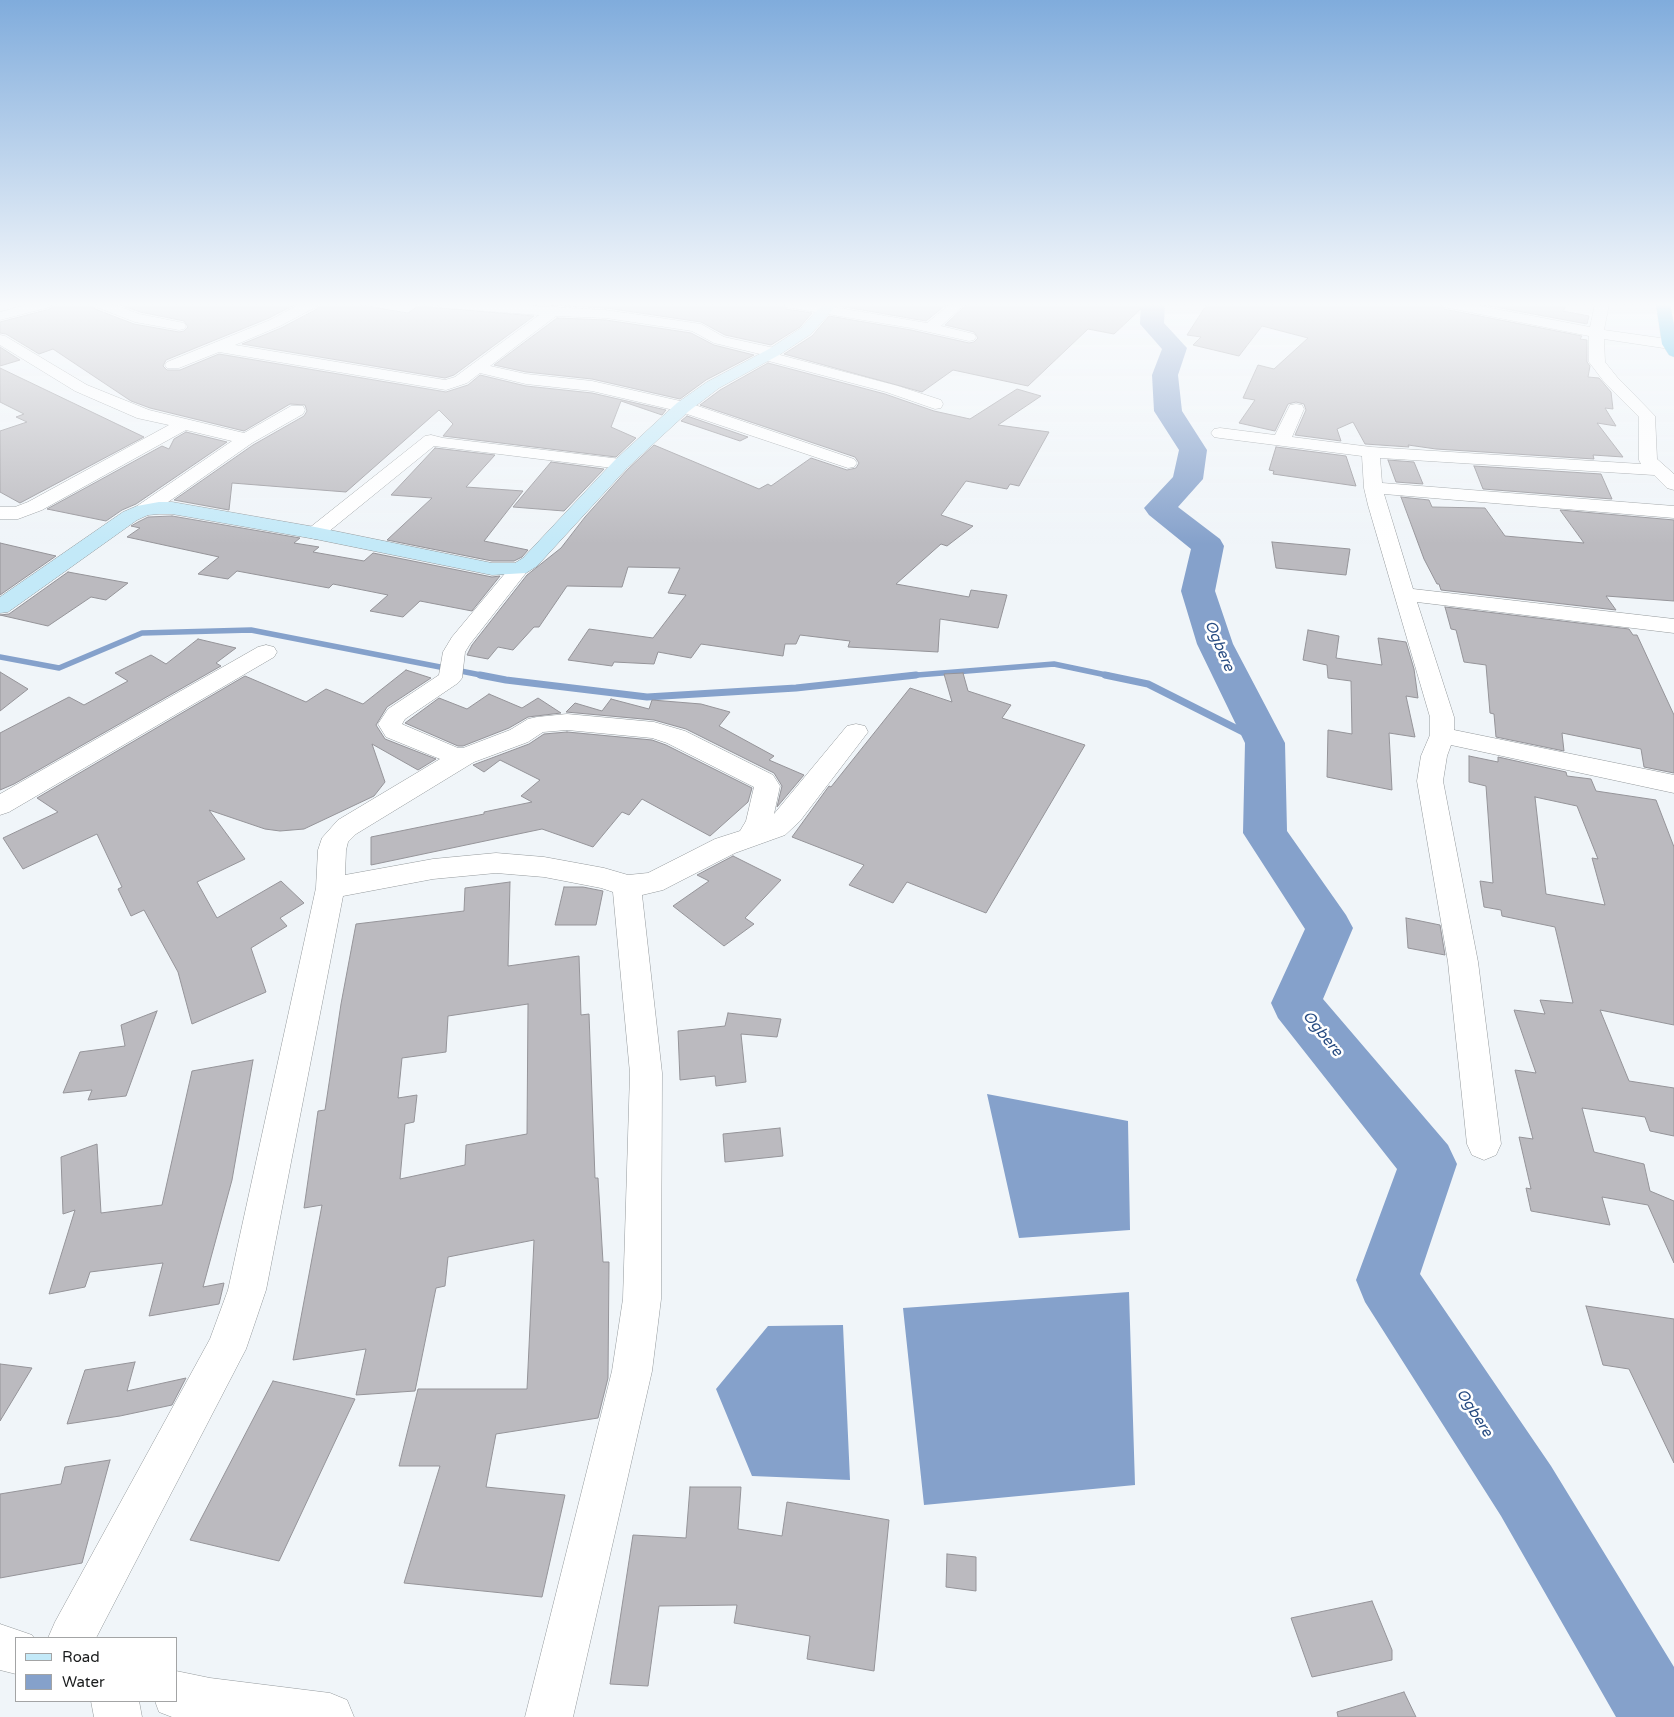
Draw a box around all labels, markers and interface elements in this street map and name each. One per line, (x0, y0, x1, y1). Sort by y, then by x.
water label: Ogbere (1200, 618, 1238, 674)
water label: Ogbere (1298, 1008, 1346, 1060)
water label: Ogbere (1452, 1386, 1496, 1440)
legend (15, 1637, 178, 1702)
text: Road (62, 1648, 100, 1666)
text: Water (62, 1673, 105, 1691)

